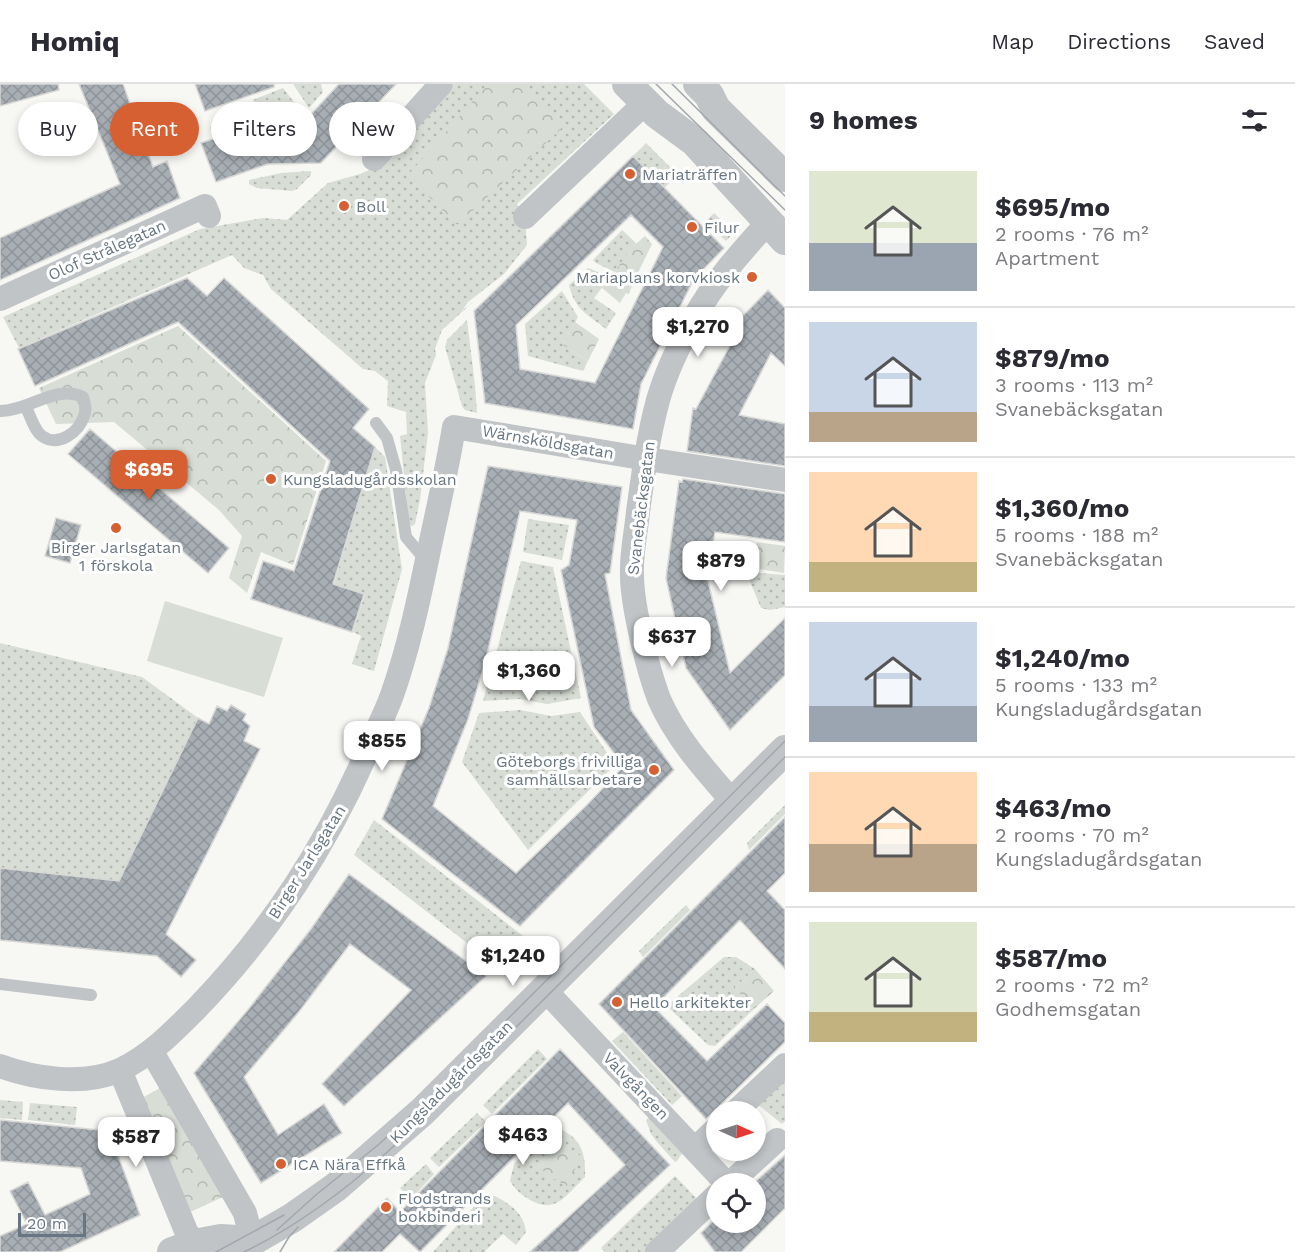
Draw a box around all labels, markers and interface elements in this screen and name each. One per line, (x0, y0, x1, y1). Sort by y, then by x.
text: Homiq (30, 25, 120, 58)
text: Map (991, 29, 1034, 54)
text: Directions (1067, 29, 1171, 54)
text: Saved (1204, 29, 1265, 54)
chip: Buy (18, 102, 98, 156)
chip: Rent (110, 102, 199, 156)
chip: Filters (211, 102, 317, 156)
chip: New (329, 102, 416, 156)
icon: filters (1238, 104, 1271, 137)
text: 9 homes (809, 105, 918, 135)
place label: Mariaträffen (642, 165, 738, 184)
marker: Mariaträffen (623, 167, 637, 181)
text: $695/mo (995, 192, 1110, 222)
icon: home (857, 195, 929, 267)
place label: Boll (356, 197, 386, 216)
marker: Boll (337, 199, 351, 213)
street label: Olof Strålegatan (45, 216, 169, 284)
place label: Filur (704, 218, 740, 237)
marker: Filur (685, 220, 699, 234)
text: 2 rooms · 76 m² (995, 222, 1148, 246)
text: Apartment (995, 246, 1099, 270)
place label: Mariaplans korvkiosk (576, 268, 740, 287)
marker: Mariaplans korvkiosk (745, 270, 759, 284)
pin: $1,270 (649, 307, 747, 358)
text: $1,270 (666, 314, 730, 338)
text: $879/mo (995, 343, 1110, 373)
icon: home (857, 346, 929, 418)
text: 3 rooms · 113 m² (995, 373, 1153, 397)
text: Svanebäcksgatan (995, 397, 1163, 421)
street label: Wärnsköldsgatan (481, 421, 615, 463)
street label: Svanebäcksgatan (623, 440, 659, 576)
pin: $695 (113, 450, 185, 501)
text: $695 (125, 457, 174, 481)
place label: Kungsladugårdsskolan (283, 470, 457, 489)
marker: Kungsladugårdsskolan (264, 472, 278, 486)
text: $1,360/mo (995, 493, 1129, 523)
icon: home (857, 496, 929, 568)
marker: Birger Jarlsgatan 1 förskola (109, 521, 123, 535)
text: 5 rooms · 188 m² (995, 523, 1158, 547)
place label: Birger Jarlsgatan 1 förskola (51, 538, 181, 575)
pin: $879 (685, 541, 757, 592)
text: Svanebäcksgatan (995, 547, 1163, 571)
text: $879 (696, 548, 746, 572)
pin: $637 (636, 617, 708, 668)
text: $637 (648, 624, 696, 648)
text: $1,240/mo (995, 643, 1130, 673)
icon: home (857, 646, 929, 718)
pin: $1,360 (480, 651, 578, 702)
text: $1,360 (497, 658, 561, 682)
text: 5 rooms · 133 m² (995, 673, 1157, 697)
text: Kungsladugårdsgatan (995, 697, 1202, 721)
pin: $855 (346, 721, 418, 772)
text: $855 (358, 728, 406, 752)
place label: Göteborgs frivilliga samhällsarbetare (496, 752, 642, 789)
marker: Göteborgs frivilliga samhällsarbetare (647, 763, 661, 777)
text: $463/mo (995, 793, 1111, 823)
icon: home (857, 796, 929, 868)
street label: Birger Jarlsgatan (264, 802, 350, 922)
text: 2 rooms · 70 m² (995, 823, 1149, 847)
text: Kungsladugårdsgatan (995, 847, 1202, 871)
pin: $1,240 (464, 936, 562, 987)
text: $1,240 (481, 943, 545, 967)
text: $587/mo (995, 943, 1107, 973)
icon: home (857, 946, 929, 1018)
text: 2 rooms · 72 m² (995, 973, 1148, 997)
place label: Hello arkitekter (629, 993, 752, 1012)
marker: Hello arkitekter (610, 995, 624, 1009)
text: Godhemsgatan (995, 997, 1141, 1021)
street label: Kungsladugårdsgatan (386, 1017, 516, 1147)
street label: Valvgången (599, 1048, 673, 1124)
north arrow (706, 1101, 766, 1161)
map controls (706, 1101, 766, 1233)
pin: $463 (487, 1115, 559, 1166)
pin: $587 (100, 1117, 172, 1168)
text: $463 (498, 1122, 548, 1146)
text: $587 (112, 1124, 160, 1148)
place label: ICA Nära Effkå (293, 1155, 406, 1174)
marker: ICA Nära Effkå (274, 1157, 288, 1171)
button: locate (706, 1173, 766, 1233)
place label: Flodstrands bokbinderi (398, 1189, 491, 1226)
marker: Flodstrands bokbinderi (379, 1200, 393, 1214)
scale bar (18, 1210, 86, 1238)
text: 20 m (27, 1214, 67, 1233)

